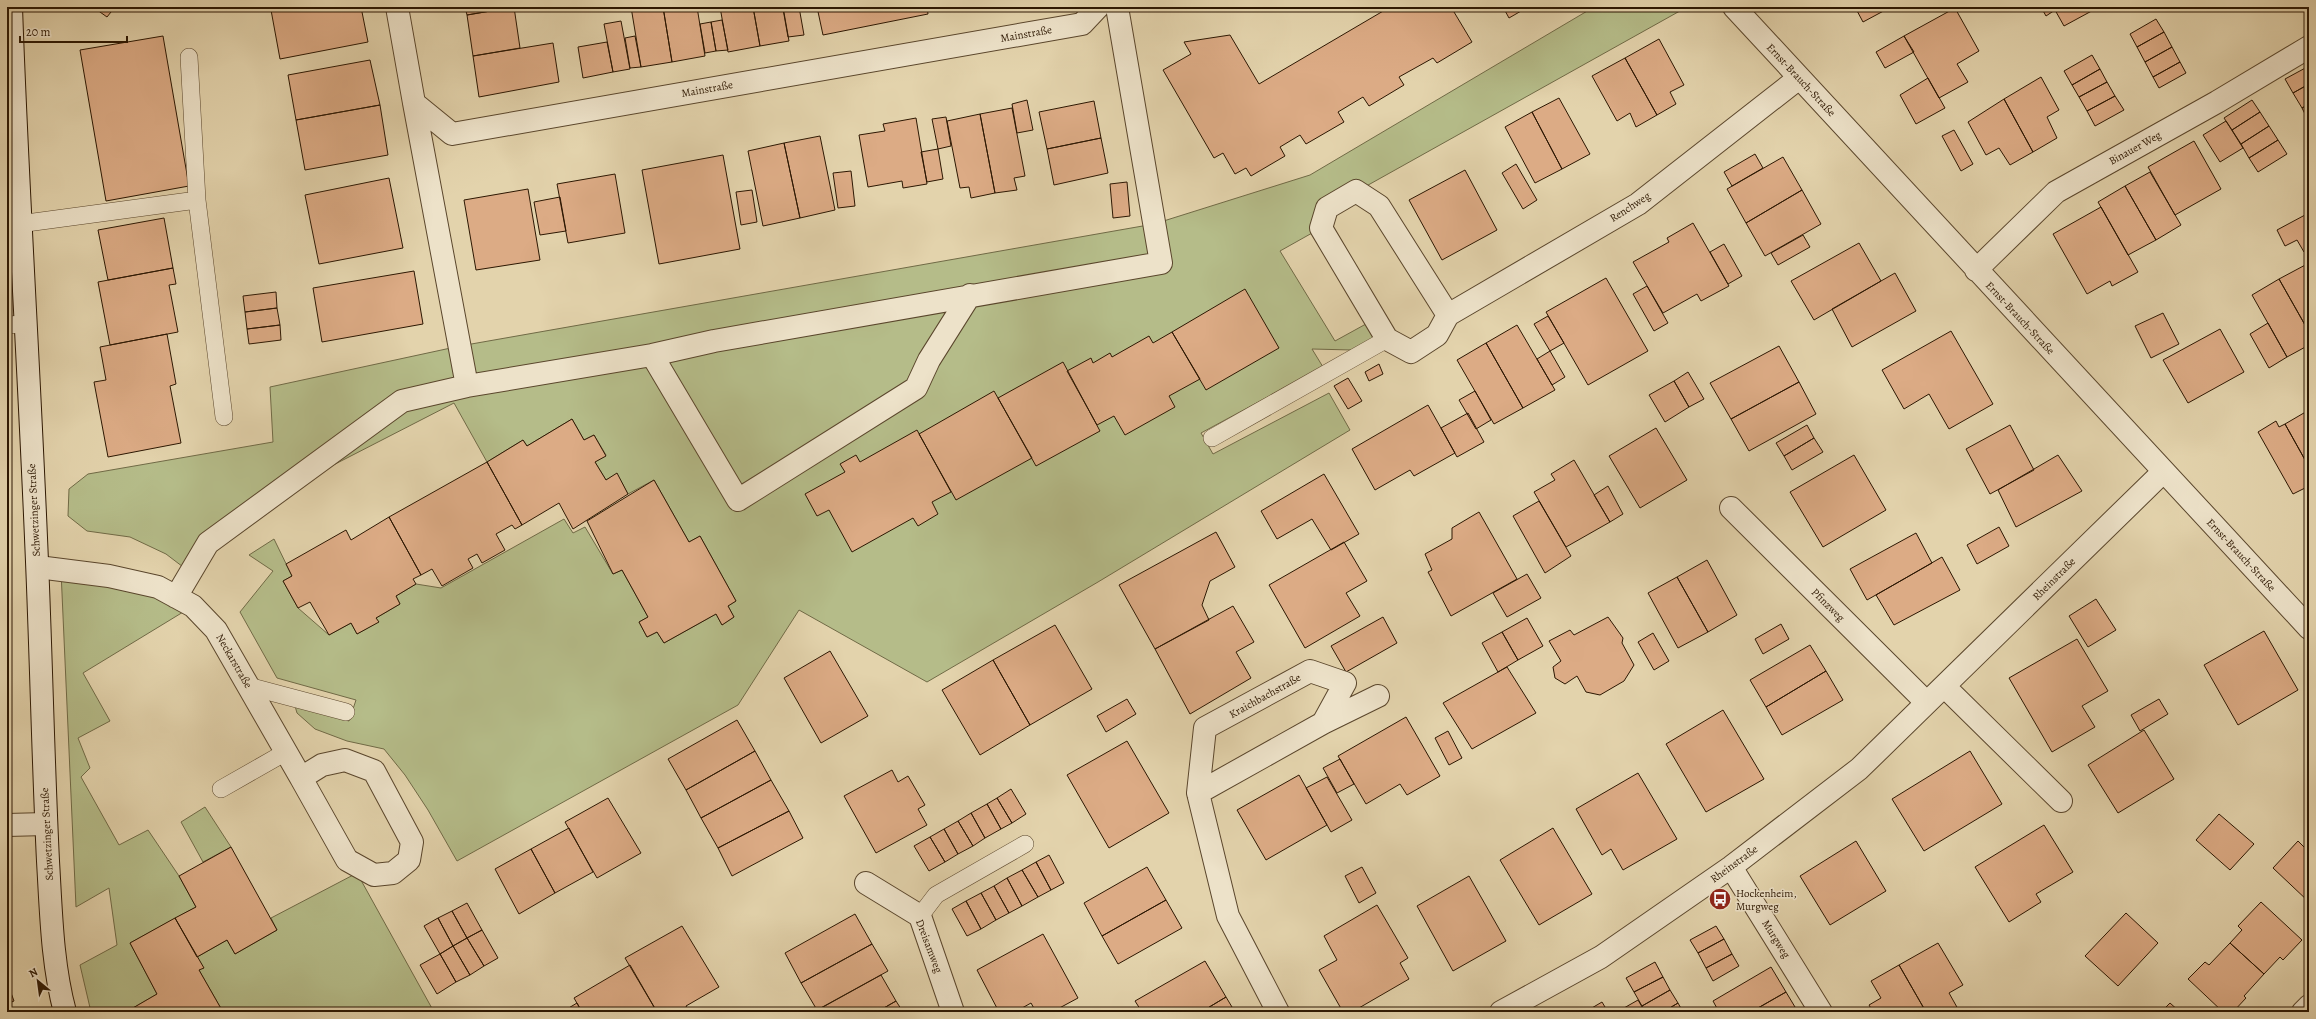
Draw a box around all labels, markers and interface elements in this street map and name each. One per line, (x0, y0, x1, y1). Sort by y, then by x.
scale bar (20, 18, 127, 44)
street label: Mainstraße (999, 22, 1053, 46)
text: 20 m (26, 24, 50, 40)
street label: Ernst-Brauch-Straße (1763, 40, 1839, 120)
street label: Mainstraße (680, 77, 734, 101)
street label: Binauer Weg (2106, 127, 2164, 169)
street label: Renchweg (1607, 188, 1654, 226)
street label: Ernst-Brauch-Straße (1982, 278, 2058, 358)
street label: Schwetzinger Straße (24, 463, 44, 557)
street label: Ernst-Brauch-Straße (2203, 515, 2279, 595)
street label: Rheinstraße (2029, 554, 2079, 604)
street label: Pfinzweg (1808, 585, 1848, 625)
street label: Neckarstraße (212, 631, 256, 691)
street label: Kraichbachstraße (1226, 670, 1304, 722)
street label: Schwetzinger Straße (37, 787, 57, 881)
street label: Rheinstraße (1707, 842, 1761, 886)
bus stop icon: Hockenheim, Murgweg (1707, 886, 1733, 912)
place label: Hockenheim, Murgweg (1736, 886, 1797, 914)
street label: Dreisamweg (912, 917, 946, 975)
street label: Murgweg (1758, 917, 1794, 961)
north arrow (18, 961, 58, 1001)
text: N (26, 964, 41, 981)

